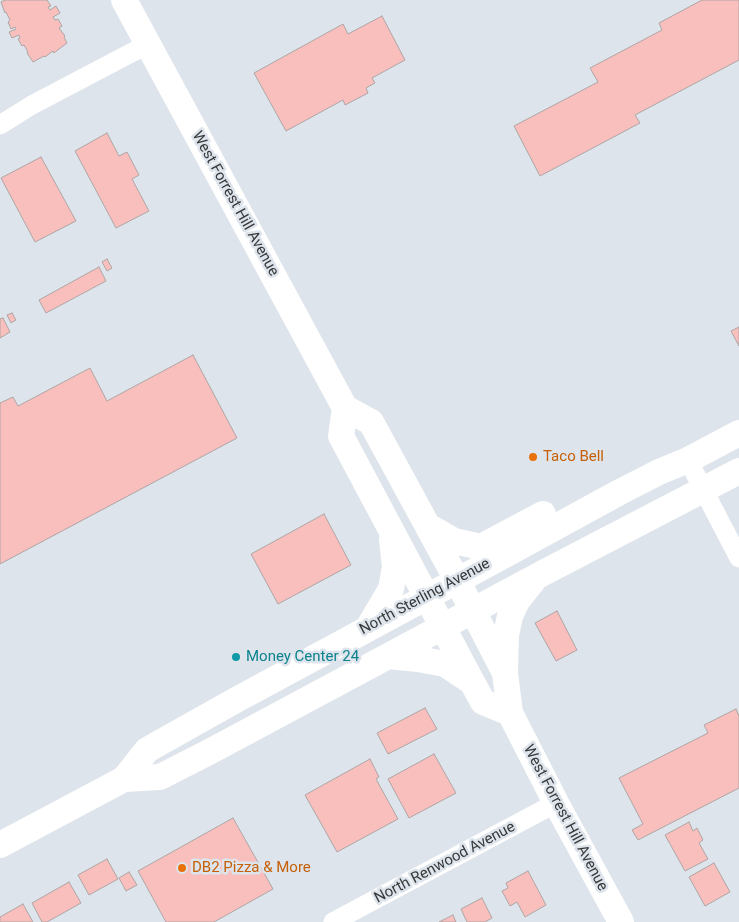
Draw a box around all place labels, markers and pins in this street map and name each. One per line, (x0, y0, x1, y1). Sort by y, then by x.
place label: Taco Bell (543, 448, 604, 466)
marker: Taco Bell (527, 451, 539, 463)
place label: Money Center 24 (246, 648, 359, 666)
marker: Money Center 24 (230, 651, 242, 663)
place label: DB2 Pizza & More (192, 859, 311, 877)
marker: DB2 Pizza & More (176, 862, 188, 874)

